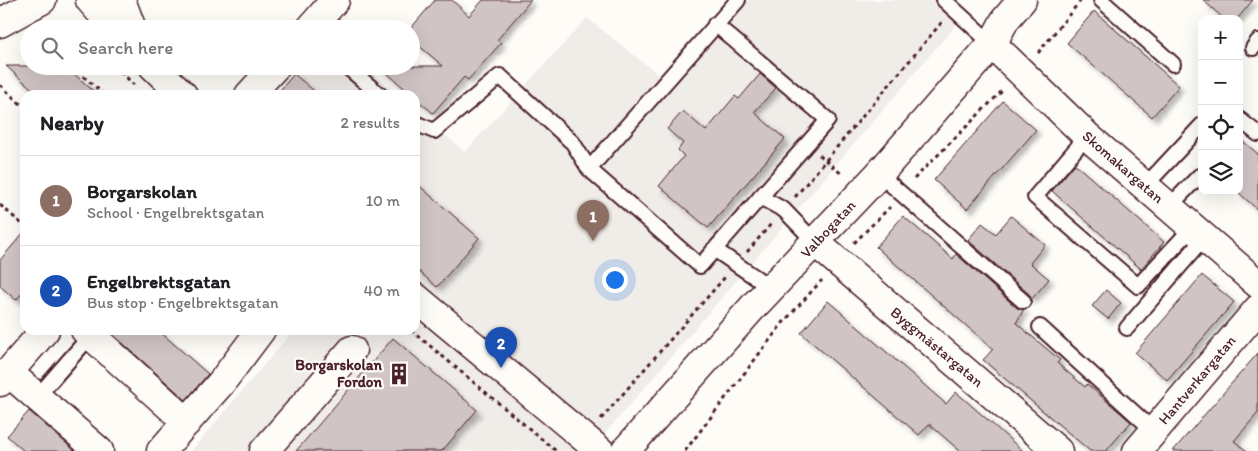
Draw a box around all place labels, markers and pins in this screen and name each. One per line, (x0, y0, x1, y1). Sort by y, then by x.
pin: 1 (577, 200, 609, 241)
pin: 2 (485, 327, 517, 368)
place label: Borgarskolan Fordon (295, 356, 383, 391)
building icon: Borgarskolan Fordon (386, 361, 412, 387)

